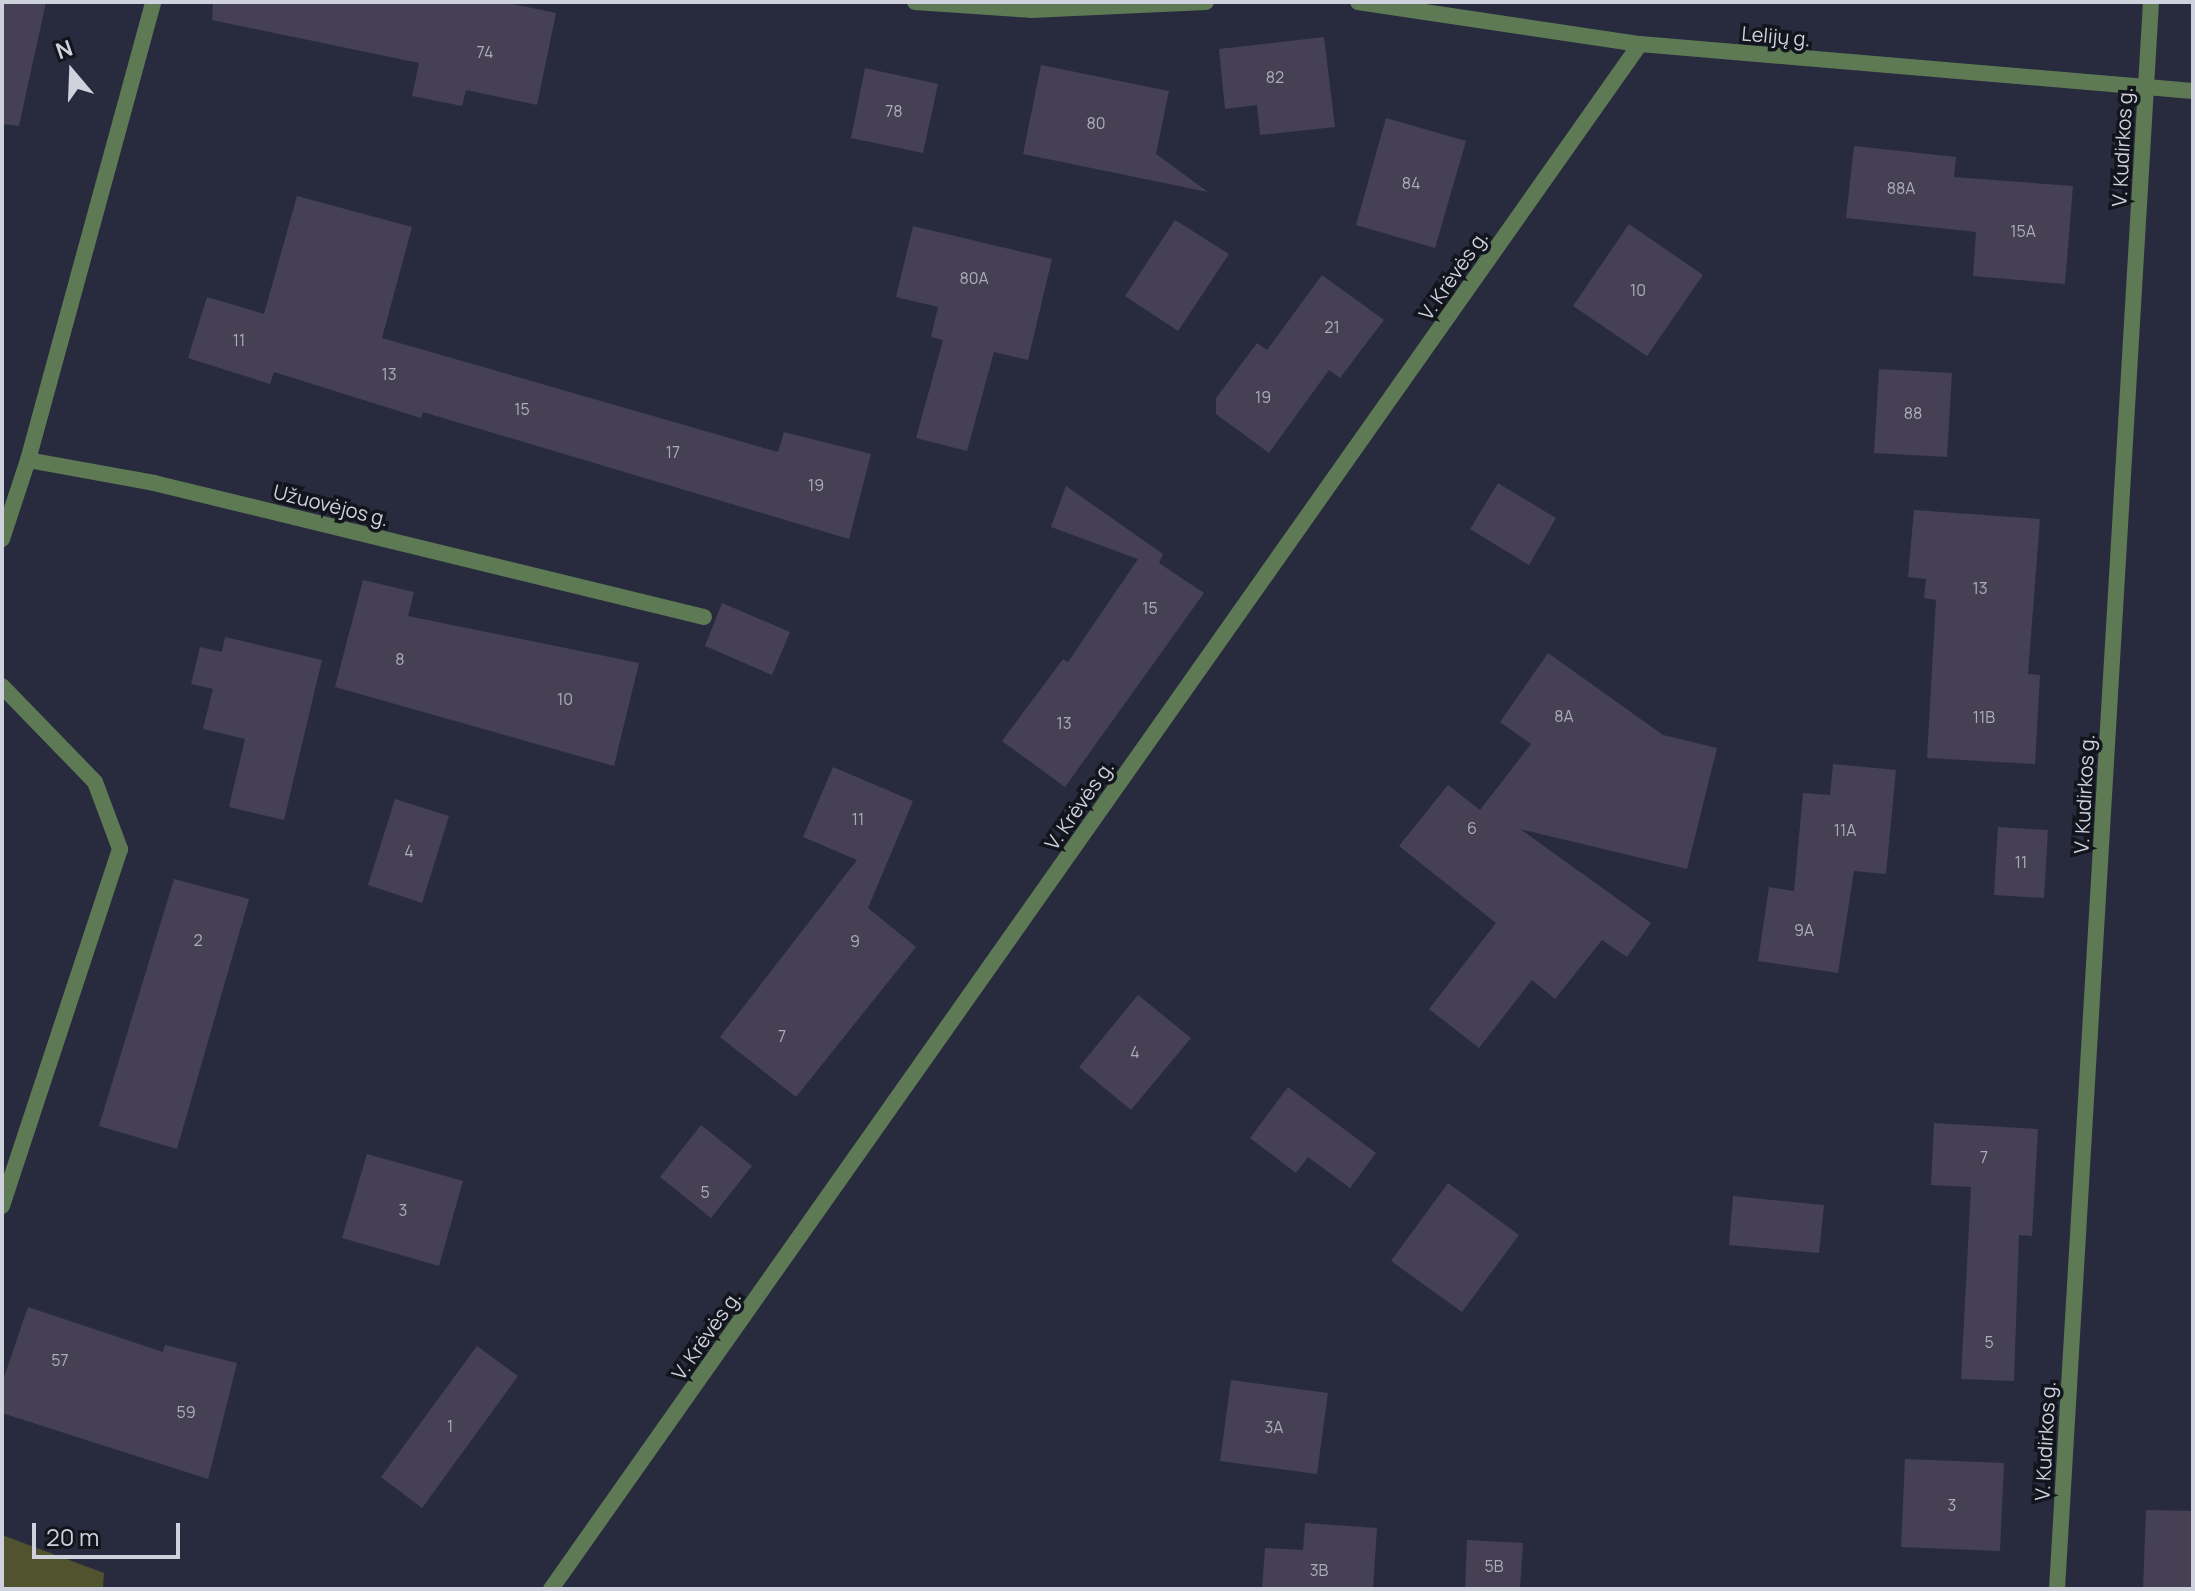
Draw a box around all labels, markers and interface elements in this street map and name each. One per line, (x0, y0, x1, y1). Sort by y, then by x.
street label: Lelijų g. (1741, 21, 1811, 51)
north arrow (32, 32, 112, 112)
text: N (52, 33, 77, 66)
house number: 74 (477, 42, 493, 62)
house number: 82 (1266, 67, 1284, 87)
street label: V. Kudirkos g. (2107, 87, 2137, 207)
house number: 78 (885, 101, 903, 121)
house number: 80 (1086, 113, 1106, 133)
house number: 84 (1402, 173, 1420, 193)
house number: 88A (1887, 178, 1915, 198)
house number: 15A (2010, 221, 2036, 241)
street label: V. Krėvės g. (1413, 226, 1493, 324)
house number: 80A (959, 268, 989, 288)
house number: 10 (1630, 280, 1646, 300)
house number: 21 (1324, 317, 1340, 337)
house number: 11 (233, 330, 245, 350)
house number: 13 (381, 364, 397, 384)
house number: 19 (1255, 387, 1271, 407)
house number: 15 (514, 399, 530, 419)
house number: 88 (1904, 403, 1922, 423)
house number: 17 (666, 442, 680, 462)
house number: 19 (808, 475, 824, 495)
street label: Užuovėjos g. (271, 479, 391, 531)
house number: 13 (1972, 578, 1988, 598)
house number: 15 (1142, 598, 1158, 618)
house number: 8 (395, 649, 405, 669)
house number: 10 (557, 689, 573, 709)
house number: 8A (1554, 706, 1574, 726)
house number: 11B (1973, 707, 1995, 727)
house number: 13 (1056, 713, 1072, 733)
street label: V. Kudirkos g. (2069, 734, 2099, 854)
street label: V. Krėvės g. (1039, 756, 1119, 854)
house number: 11 (852, 809, 864, 829)
house number: 6 (1467, 818, 1477, 838)
house number: 11A (1834, 820, 1856, 840)
house number: 4 (404, 841, 414, 861)
house number: 11 (2015, 852, 2027, 872)
house number: 9A (1794, 920, 1814, 940)
house number: 2 (193, 930, 203, 950)
house number: 9 (850, 931, 860, 951)
house number: 7 (778, 1026, 786, 1046)
house number: 4 (1130, 1042, 1140, 1062)
house number: 7 (1980, 1147, 1988, 1167)
house number: 5 (700, 1182, 710, 1202)
house number: 3 (399, 1200, 407, 1220)
street label: V. Krėvės g. (666, 1286, 746, 1384)
house number: 5 (1984, 1332, 1994, 1352)
house number: 57 (51, 1350, 69, 1370)
street label: V. Kudirkos g. (2030, 1381, 2060, 1501)
house number: 59 (176, 1402, 196, 1422)
house number: 1 (447, 1416, 453, 1436)
house number: 3A (1265, 1417, 1283, 1437)
house number: 3 (1948, 1495, 1956, 1515)
scale bar (36, 1507, 184, 1557)
text: 20 m (46, 1520, 99, 1553)
house number: 5B (1484, 1556, 1504, 1576)
house number: 3B (1310, 1560, 1328, 1580)

